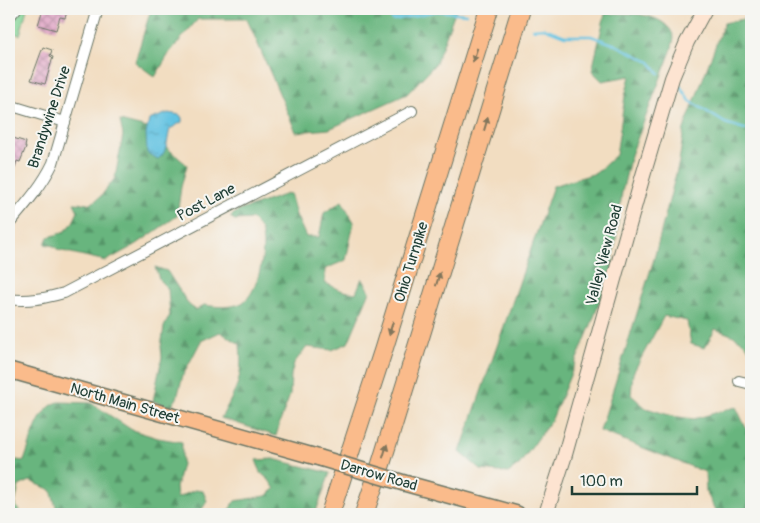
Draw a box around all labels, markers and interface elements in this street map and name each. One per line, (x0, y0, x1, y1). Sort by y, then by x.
one-way arrow (471, 48, 478, 63)
street label: Brandywine Drive (24, 63, 75, 171)
one-way arrow (482, 116, 490, 131)
street label: Post Lane (174, 179, 239, 226)
street label: Valley View Road (582, 203, 627, 308)
street label: Ohio Turnpike (390, 219, 433, 305)
one-way arrow (434, 272, 442, 287)
one-way arrow (386, 320, 394, 335)
street label: North Main Street (68, 379, 183, 428)
one-way arrow (382, 444, 390, 459)
street label: Darrow Road (338, 455, 420, 496)
scale bar (572, 463, 698, 495)
text: 100 m (580, 472, 623, 491)

